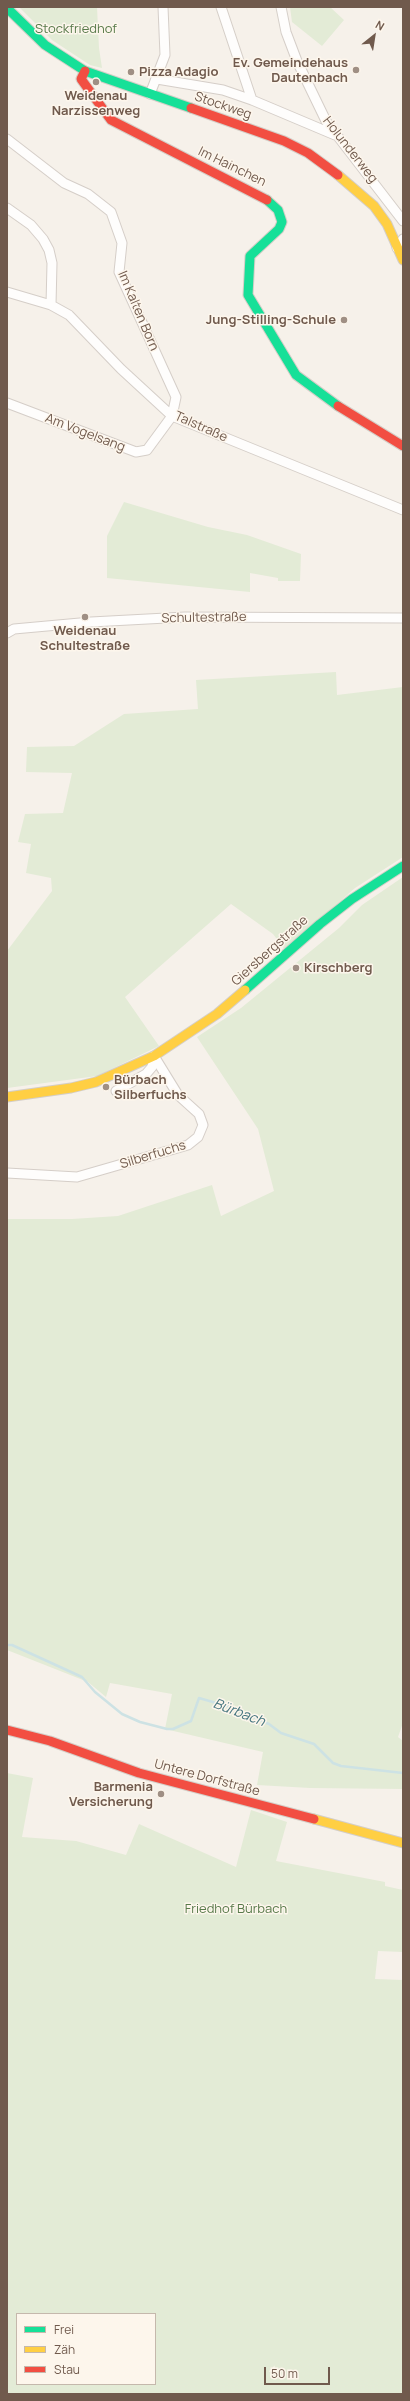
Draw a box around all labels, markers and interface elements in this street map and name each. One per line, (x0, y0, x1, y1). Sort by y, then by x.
north arrow (354, 16, 394, 56)
text: N (373, 17, 387, 34)
park label: Stockfriedhof (35, 21, 117, 37)
place label: Ev. Gemeindehaus Dautenbach (233, 55, 348, 86)
place label: Pizza Adagio (139, 64, 218, 80)
marker: Ev. Gemeindehaus Dautenbach (351, 65, 361, 75)
marker: Pizza Adagio (126, 67, 136, 77)
marker: Weidenau Narzissenweg (91, 77, 101, 87)
place label: Weidenau Narzissenweg (52, 88, 140, 119)
street label: Stockweg (192, 89, 254, 123)
street label: Holunderweg (319, 114, 381, 186)
street label: Im Hainchen (196, 144, 268, 190)
street label: Im Kalten Born (114, 269, 162, 353)
place label: Jung-Stilling-Schule (206, 312, 336, 328)
marker: Jung-Stilling-Schule (339, 315, 349, 325)
street label: Talstraße (172, 408, 230, 446)
street label: Am Vogelsang (43, 411, 127, 455)
street label: Schultestraße (161, 609, 247, 627)
marker: Weidenau Schultestraße (80, 612, 90, 622)
place label: Weidenau Schultestraße (40, 623, 130, 654)
street label: Giersbergstraße (229, 913, 311, 989)
place label: Kirschberg (304, 960, 372, 976)
marker: Kirschberg (291, 963, 301, 973)
place label: Bürbach Silberfuchs (114, 1072, 187, 1103)
marker: Bürbach Silberfuchs (101, 1082, 111, 1092)
street label: Silberfuchs (118, 1138, 188, 1172)
water label: Bürbach (211, 1695, 267, 1731)
street label: Untere Dorfstraße (152, 1756, 262, 1800)
place label: Barmenia Versicherung (69, 1779, 153, 1810)
marker: Barmenia Versicherung (156, 1789, 166, 1799)
park label: Friedhof Bürbach (185, 1901, 287, 1917)
legend (16, 2313, 156, 2385)
text: Frei (54, 2321, 74, 2338)
text: Zäh (54, 2341, 75, 2358)
scale bar (266, 2359, 332, 2385)
text: Stau (54, 2361, 80, 2378)
text: 50 m (271, 2365, 298, 2382)

